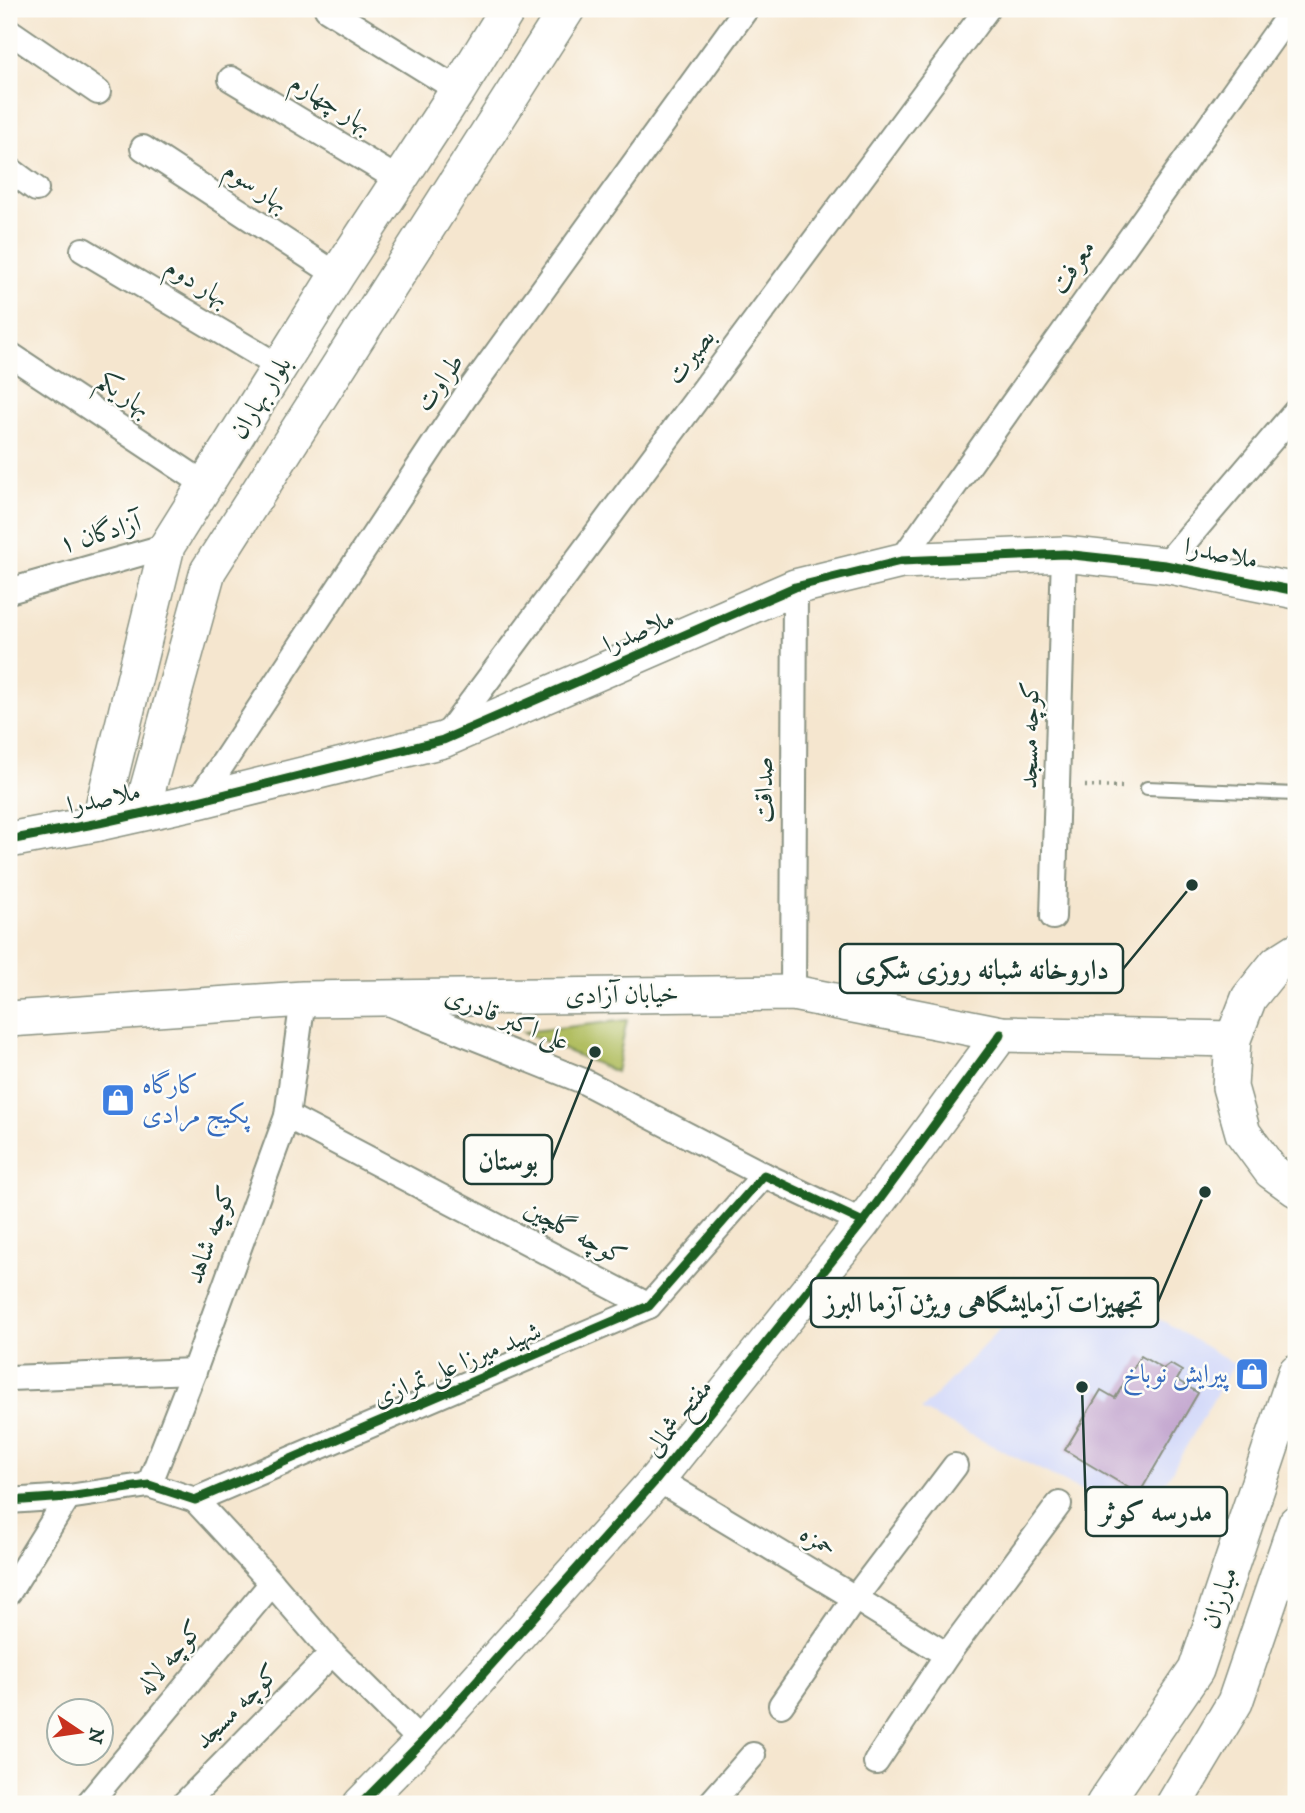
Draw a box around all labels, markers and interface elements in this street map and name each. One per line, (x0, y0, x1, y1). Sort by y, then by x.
street label: بهار چهارم (281, 66, 378, 146)
street label: بهار سوم (214, 154, 295, 224)
street label: معرفت (1043, 233, 1103, 301)
street label: بهار دوم (156, 251, 235, 319)
street label: بصیرت (659, 322, 723, 392)
street label: طراوت (408, 347, 472, 419)
street label: بلوار بهاران (223, 350, 299, 446)
street label: بهار یکم (87, 365, 158, 431)
street label: آزادگان ۱ (55, 506, 147, 561)
street label: ملاصدرا (1181, 531, 1261, 577)
street label: ملاصدرا (598, 602, 680, 662)
street label: کوچه مسجد (1013, 681, 1047, 789)
street label: صداقت (748, 757, 781, 823)
street label: ملاصدرا (64, 775, 144, 823)
callout: داروخانه شبانه روزی شکری (840, 944, 1123, 993)
text: داروخانه شبانه روزی شکری (855, 953, 1109, 988)
street label: خیابان آزادی (565, 978, 679, 1012)
street label: علی اکبر قادری (440, 979, 574, 1060)
place label: کارگاه پکیج مرادی (142, 1069, 250, 1138)
shop icon: کارگاه پکیج مرادی (99, 1081, 137, 1119)
callout: بوستان (464, 1135, 552, 1184)
text: بوستان (478, 1144, 538, 1179)
street label: کوچه شاهد (178, 1181, 244, 1289)
street label: کوچه گلچین (518, 1192, 632, 1274)
callout: تجهیزات آزمایشگاهی ویژن آزما البرز (811, 1278, 1158, 1327)
text: تجهیزات آزمایشگاهی ویژن آزما البرز (822, 1284, 1143, 1321)
street label: شهید میرزا علی تمرازی (368, 1315, 547, 1416)
shop icon: پیرایش نوباخ (1233, 1355, 1271, 1393)
place label: پیرایش نوباخ (1123, 1358, 1229, 1397)
street label: مفتح شمالی (637, 1372, 725, 1468)
callout: مدرسه کوثر (1086, 1487, 1227, 1536)
text: مدرسه کوثر (1096, 1495, 1213, 1530)
street label: حمزه (793, 1517, 843, 1565)
street label: مبارزان (1194, 1563, 1246, 1633)
street label: کوچه لاله (129, 1614, 211, 1702)
street label: کوچه مسجد (187, 1657, 287, 1757)
north arrow (46, 1698, 116, 1768)
text: N (82, 1725, 108, 1746)

